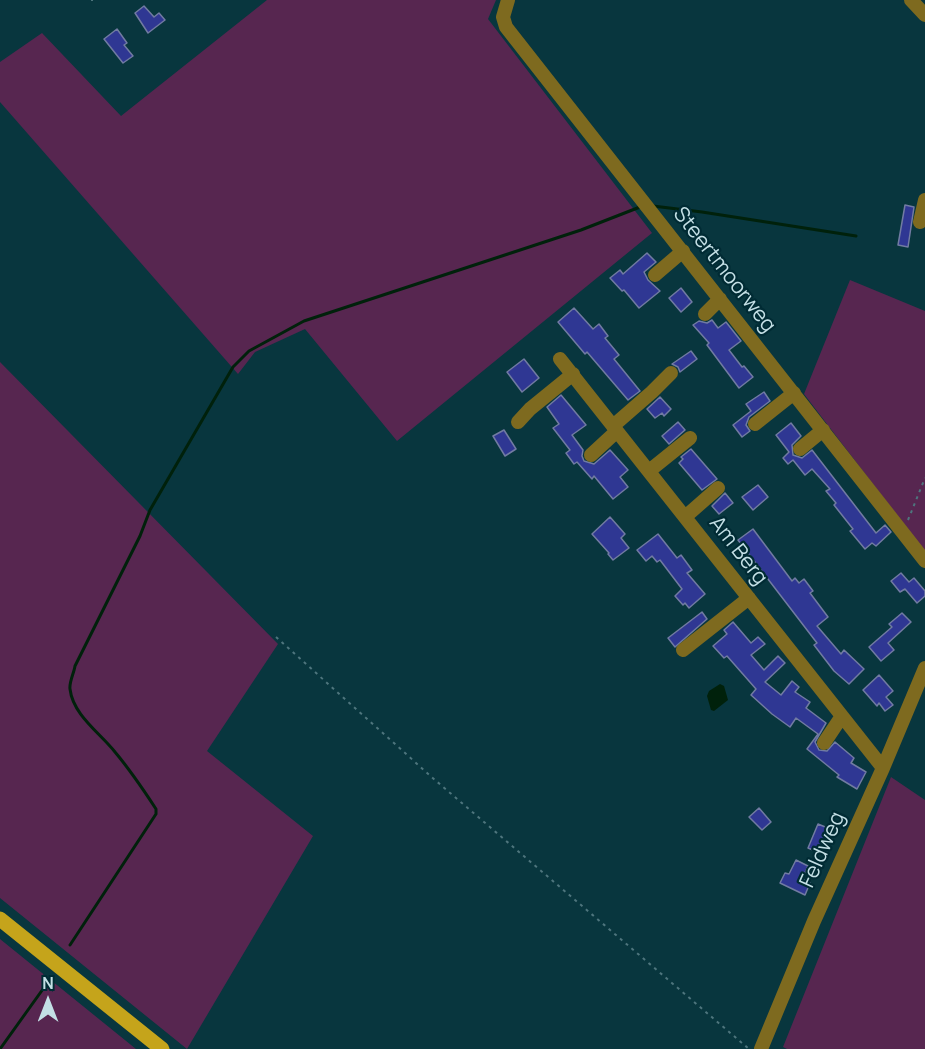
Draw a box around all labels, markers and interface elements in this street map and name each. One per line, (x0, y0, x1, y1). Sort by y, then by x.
street label: Steertmoorweg (667, 202, 781, 338)
street label: Am Berg (703, 512, 773, 590)
street label: Feldweg (795, 808, 851, 892)
north arrow (18, 971, 78, 1031)
text: N (42, 972, 54, 994)

